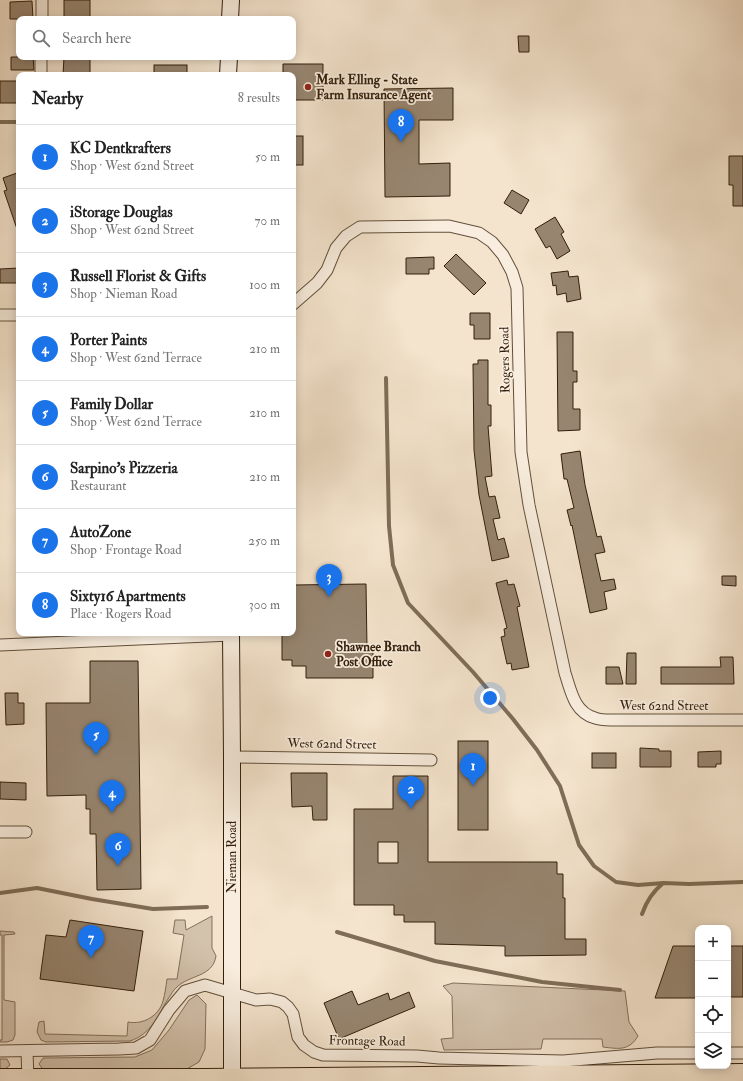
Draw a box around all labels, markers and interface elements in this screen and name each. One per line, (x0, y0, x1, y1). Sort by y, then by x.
search box (16, 16, 296, 60)
icon: search (30, 27, 52, 49)
text: Search here (62, 29, 131, 48)
place label: Mark Elling - State Farm Insurance Agent (315, 72, 432, 104)
marker: Mark Elling - State Farm Insurance Agent (303, 82, 313, 92)
text: Nearby (32, 88, 83, 109)
text: 8 results (238, 90, 280, 106)
pin: 8 (388, 109, 414, 142)
text: KC Dentkrafters (70, 139, 171, 158)
text: 1 (43, 149, 47, 165)
text: 50 m (255, 149, 280, 165)
text: Shop · West 62nd Street (70, 158, 194, 174)
text: iStorage Douglas (70, 203, 173, 222)
text: 2 (42, 213, 48, 229)
text: 70 m (255, 213, 280, 229)
text: Shop · West 62nd Street (70, 222, 194, 238)
text: Russell Florist & Gifts (70, 267, 206, 286)
text: 3 (43, 277, 48, 293)
text: 100 m (249, 277, 280, 293)
text: Shop · Nieman Road (70, 286, 177, 302)
street label: Rogers Road (496, 326, 514, 393)
text: Porter Paints (70, 331, 147, 350)
text: 4 (41, 341, 49, 357)
text: 210 m (249, 341, 280, 357)
text: Shop · West 62nd Terrace (70, 350, 202, 366)
text: Family Dollar (70, 395, 153, 414)
text: 5 (42, 405, 48, 421)
text: 210 m (249, 405, 280, 421)
text: Shop · West 62nd Terrace (70, 414, 202, 430)
text: Sarpino's Pizzeria (70, 459, 178, 478)
text: 6 (42, 469, 48, 485)
text: 210 m (249, 469, 280, 485)
text: Restaurant (70, 478, 126, 494)
text: AutoZone (70, 523, 131, 542)
text: 7 (42, 533, 48, 549)
text: 250 m (248, 533, 280, 549)
text: Shop · Frontage Road (70, 542, 182, 558)
pin: 3 (316, 564, 342, 597)
text: Sixty16 Apartments (70, 587, 186, 606)
text: 8 (42, 597, 48, 613)
text: 300 m (249, 597, 280, 613)
text: Place · Rogers Road (70, 606, 171, 622)
place label: Shawnee Branch Post Office (336, 639, 421, 670)
marker: Shawnee Branch Post Office (323, 649, 333, 659)
your location (480, 688, 500, 708)
street label: West 62nd Street (618, 698, 709, 714)
pin: 5 (83, 722, 109, 755)
street label: West 62nd Street (286, 735, 377, 753)
pin: 1 (460, 753, 486, 786)
pin: 2 (398, 776, 424, 809)
pin: 4 (99, 780, 125, 813)
street label: Nieman Road (224, 820, 240, 893)
pin: 6 (105, 833, 131, 866)
pin: 7 (78, 925, 104, 958)
map controls (695, 925, 731, 1069)
button: + (695, 925, 731, 961)
button: − (695, 961, 731, 997)
button: locate (695, 997, 731, 1033)
street label: Frontage Road (328, 1032, 406, 1050)
button: layers (695, 1033, 731, 1069)

